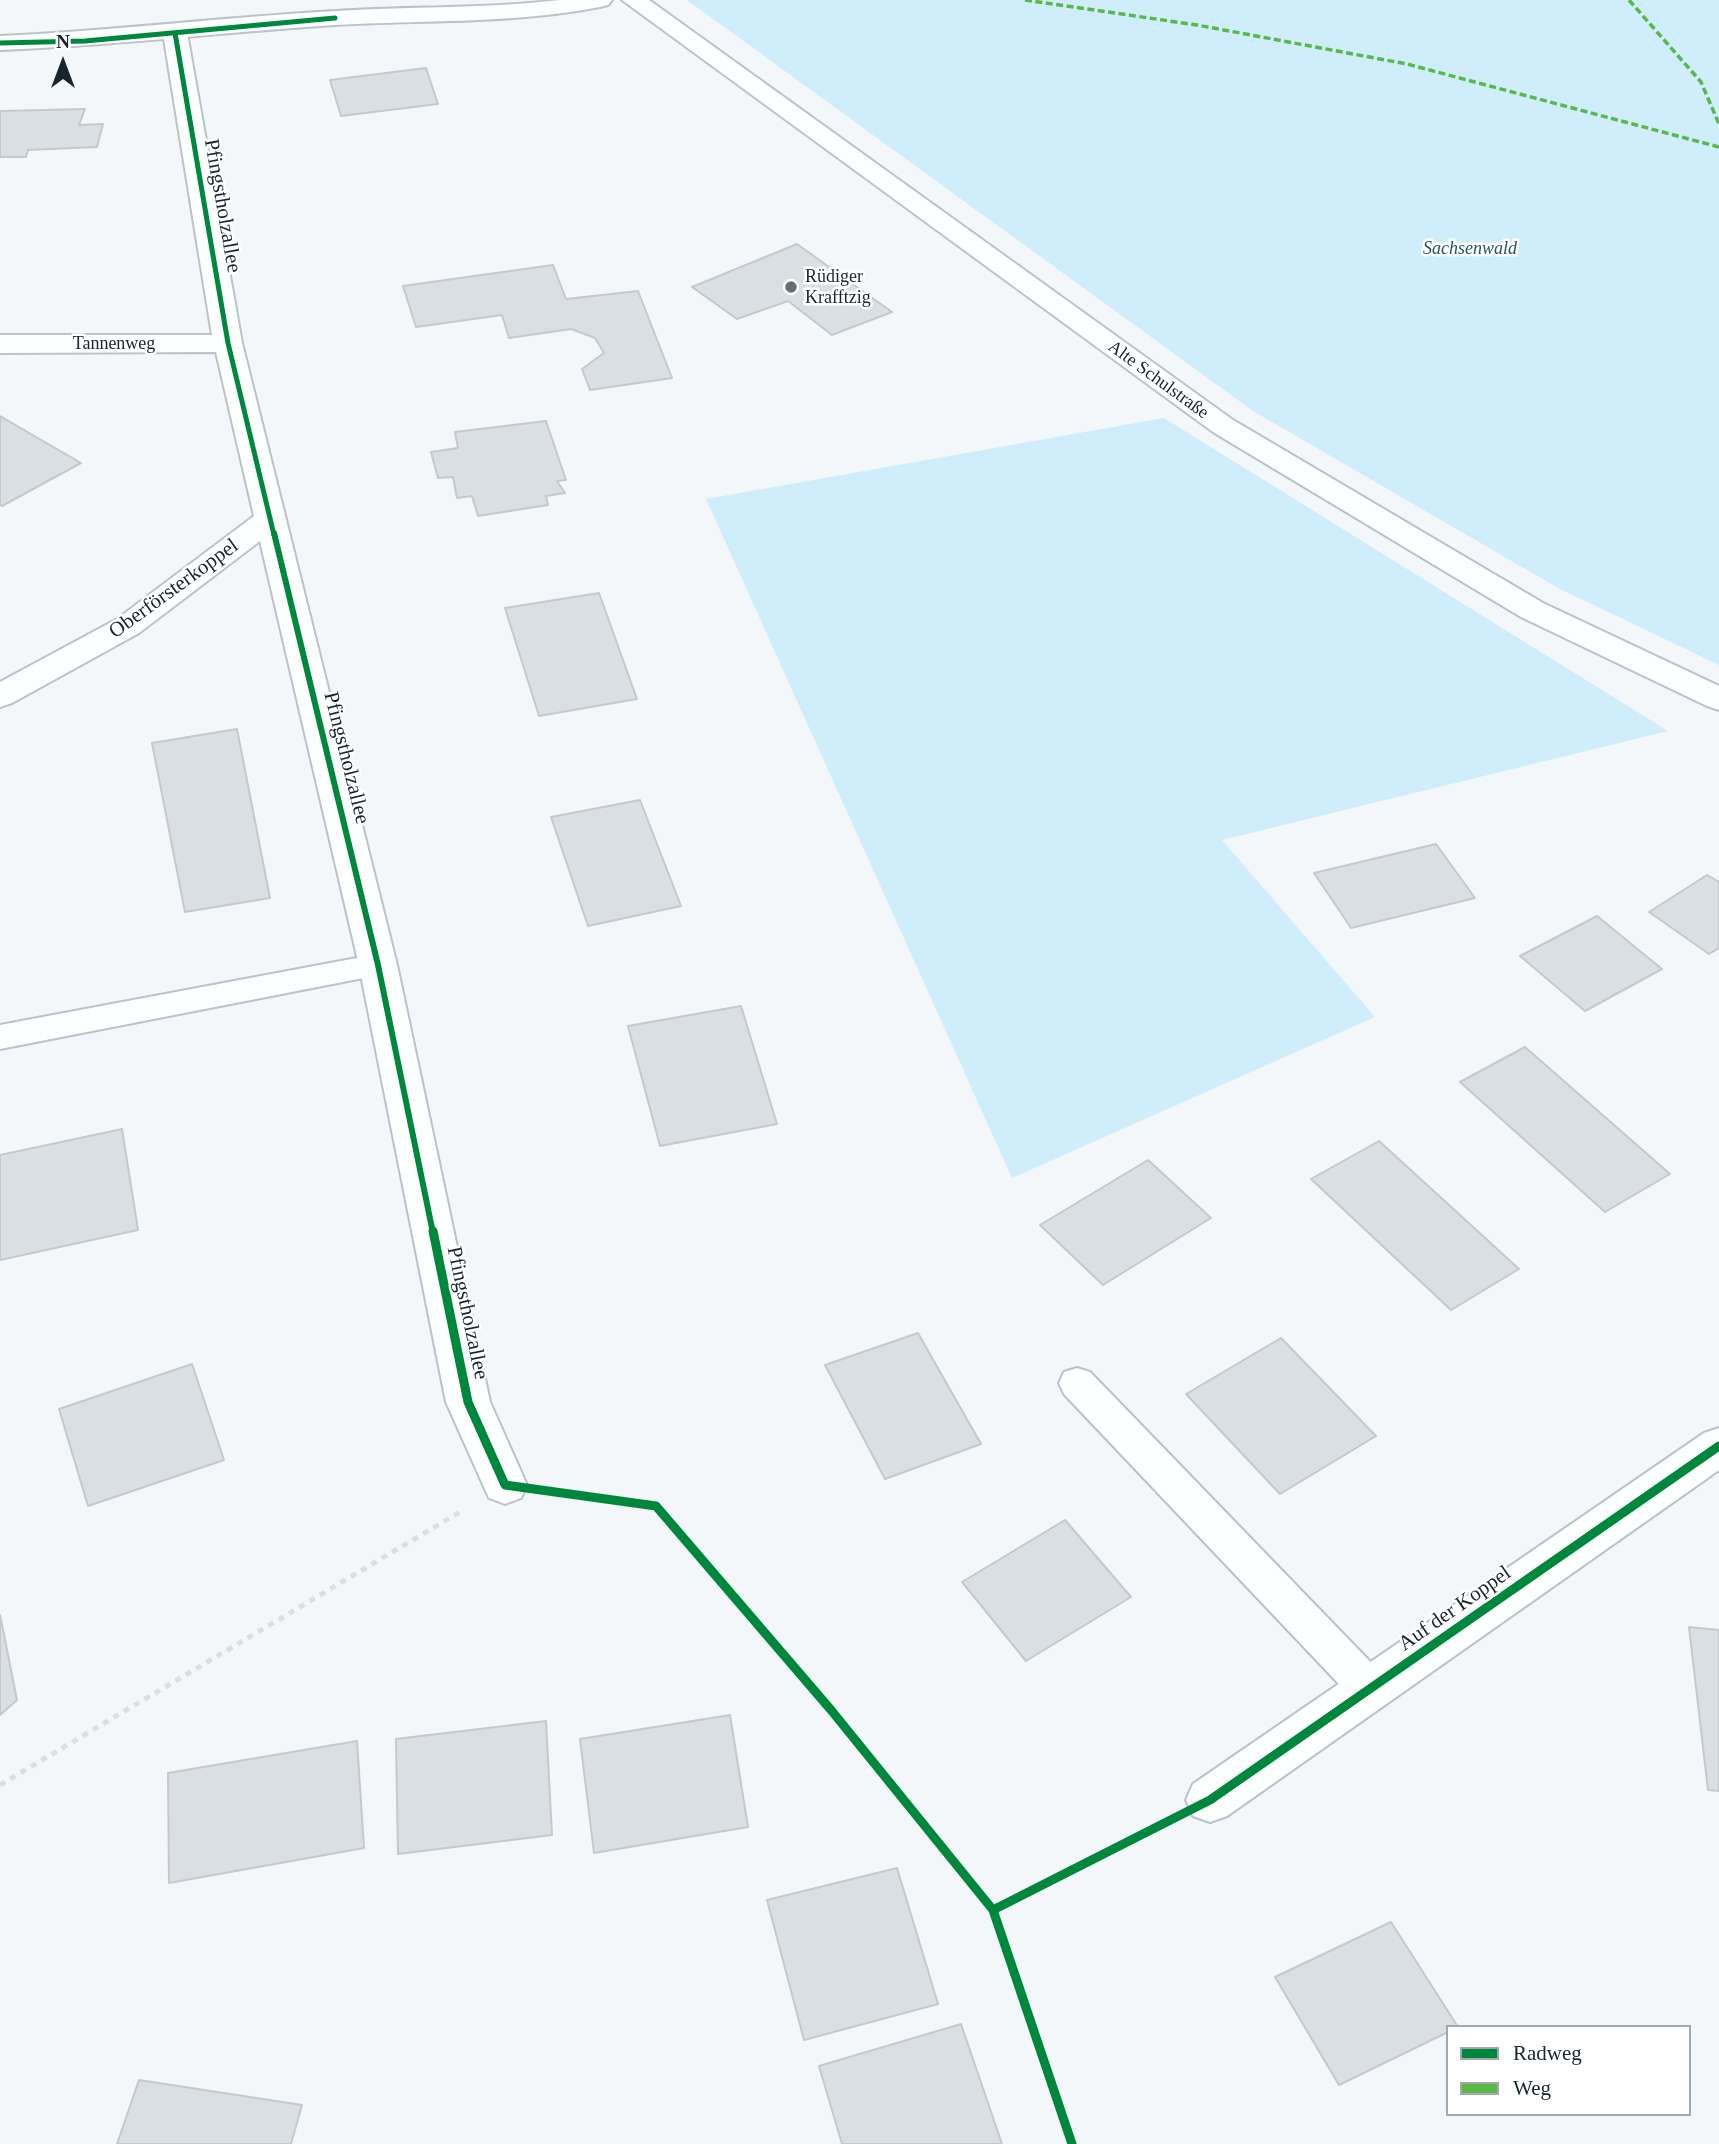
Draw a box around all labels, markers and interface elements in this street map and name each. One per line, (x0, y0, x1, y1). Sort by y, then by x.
north arrow (28, 28, 98, 98)
text: N (56, 31, 70, 52)
street label: Pfingstholzallee (198, 137, 246, 275)
park label: Sachsenwald (1423, 238, 1517, 260)
place label: Rüdiger Krafftzig (805, 266, 871, 308)
marker: Rüdiger Krafftzig (783, 279, 799, 295)
street label: Tannenweg (73, 333, 155, 355)
street label: Alte Schulstraße (1103, 336, 1213, 424)
street label: Oberförsterkoppel (104, 534, 244, 644)
street label: Pfingstholzallee (317, 689, 375, 827)
street label: Pfingstholzallee (441, 1244, 493, 1382)
street label: Auf der Koppel (1394, 1561, 1516, 1657)
legend (1446, 2025, 1691, 2116)
text: Radweg (1513, 2041, 1582, 2065)
text: Weg (1513, 2076, 1551, 2100)

